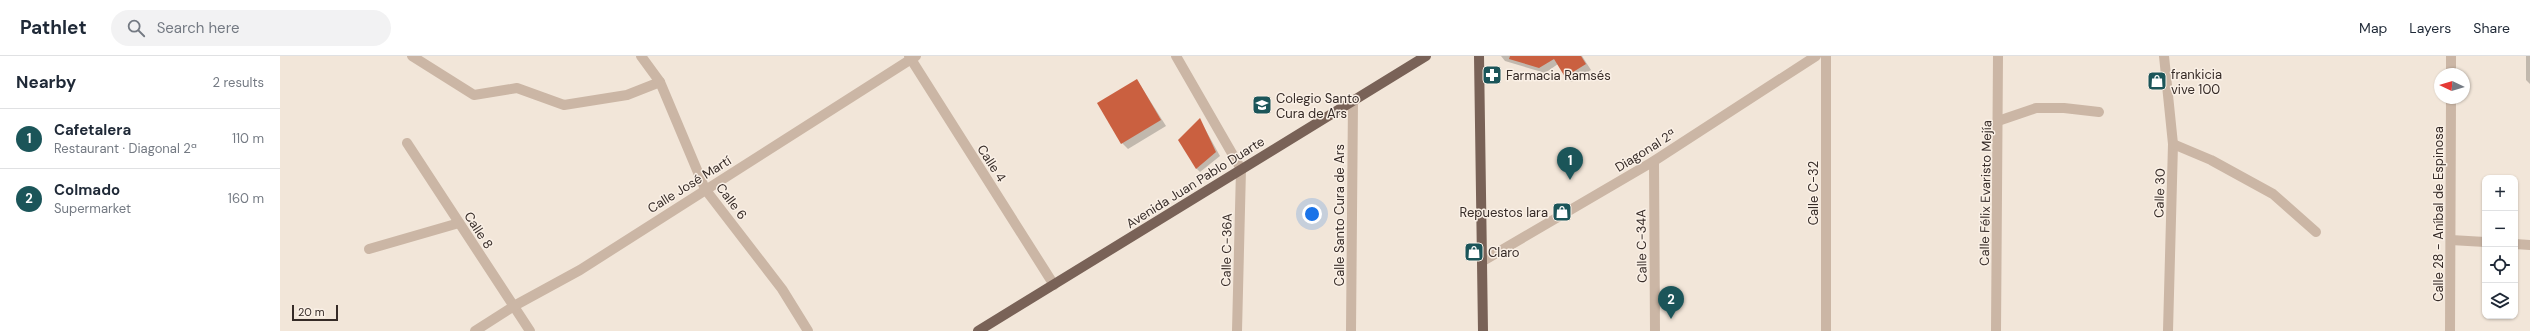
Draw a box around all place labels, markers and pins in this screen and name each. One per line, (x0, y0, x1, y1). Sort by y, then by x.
pharmacy icon: Farmacia Ramsés (1481, 64, 1503, 86)
place label: frankicia vive 100 (2171, 66, 2222, 98)
place label: Farmacia Ramsés (1506, 67, 1611, 84)
shop icon: frankicia vive 100 (2146, 70, 2168, 92)
place label: Colegio Santo Cura de Ars (1276, 90, 1360, 122)
school or university icon: Colegio Santo Cura de Ars (1251, 94, 1273, 116)
pin: 1 (1557, 147, 1583, 180)
shop icon: Repuestos lara (1551, 201, 1573, 223)
place label: Repuestos lara (1460, 204, 1548, 221)
shop icon: Claro (1463, 241, 1485, 263)
place label: Claro (1488, 244, 1520, 261)
pin: 2 (1658, 286, 1684, 319)

